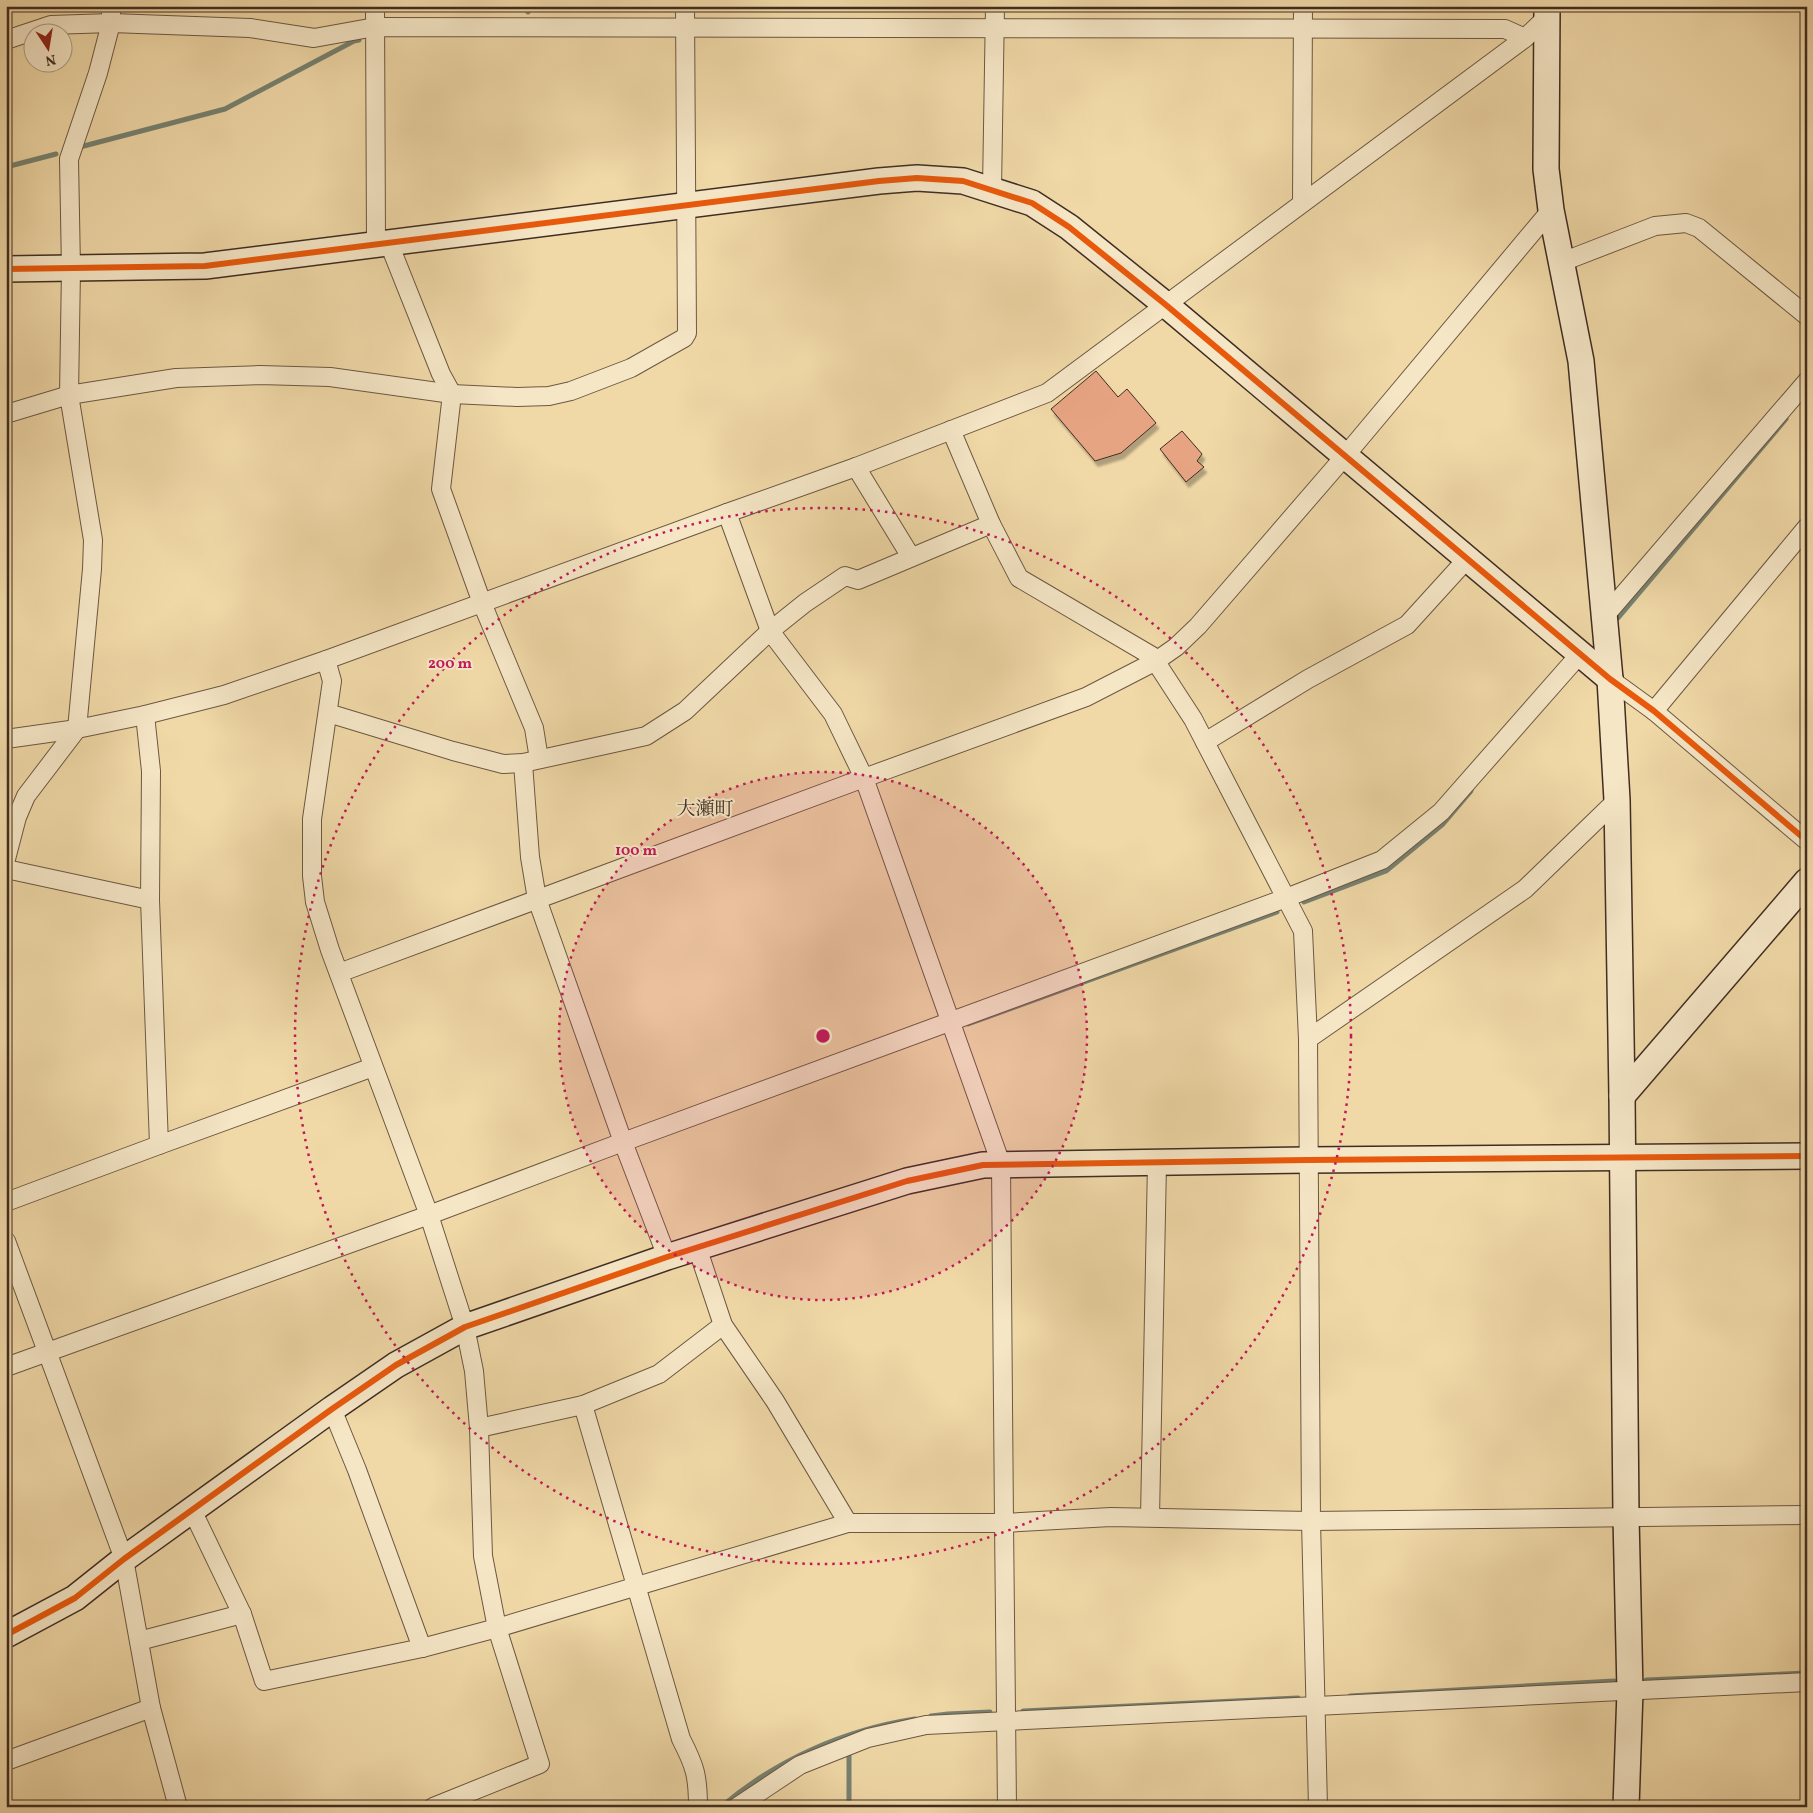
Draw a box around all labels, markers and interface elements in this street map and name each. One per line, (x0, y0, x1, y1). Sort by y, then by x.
north arrow (22, 22, 72, 72)
text: N (43, 49, 57, 70)
text: 200 m (428, 654, 472, 675)
district label: 大瀬町 (676, 797, 734, 823)
text: 100 m (615, 841, 658, 862)
centre of rings (814, 1027, 832, 1045)

